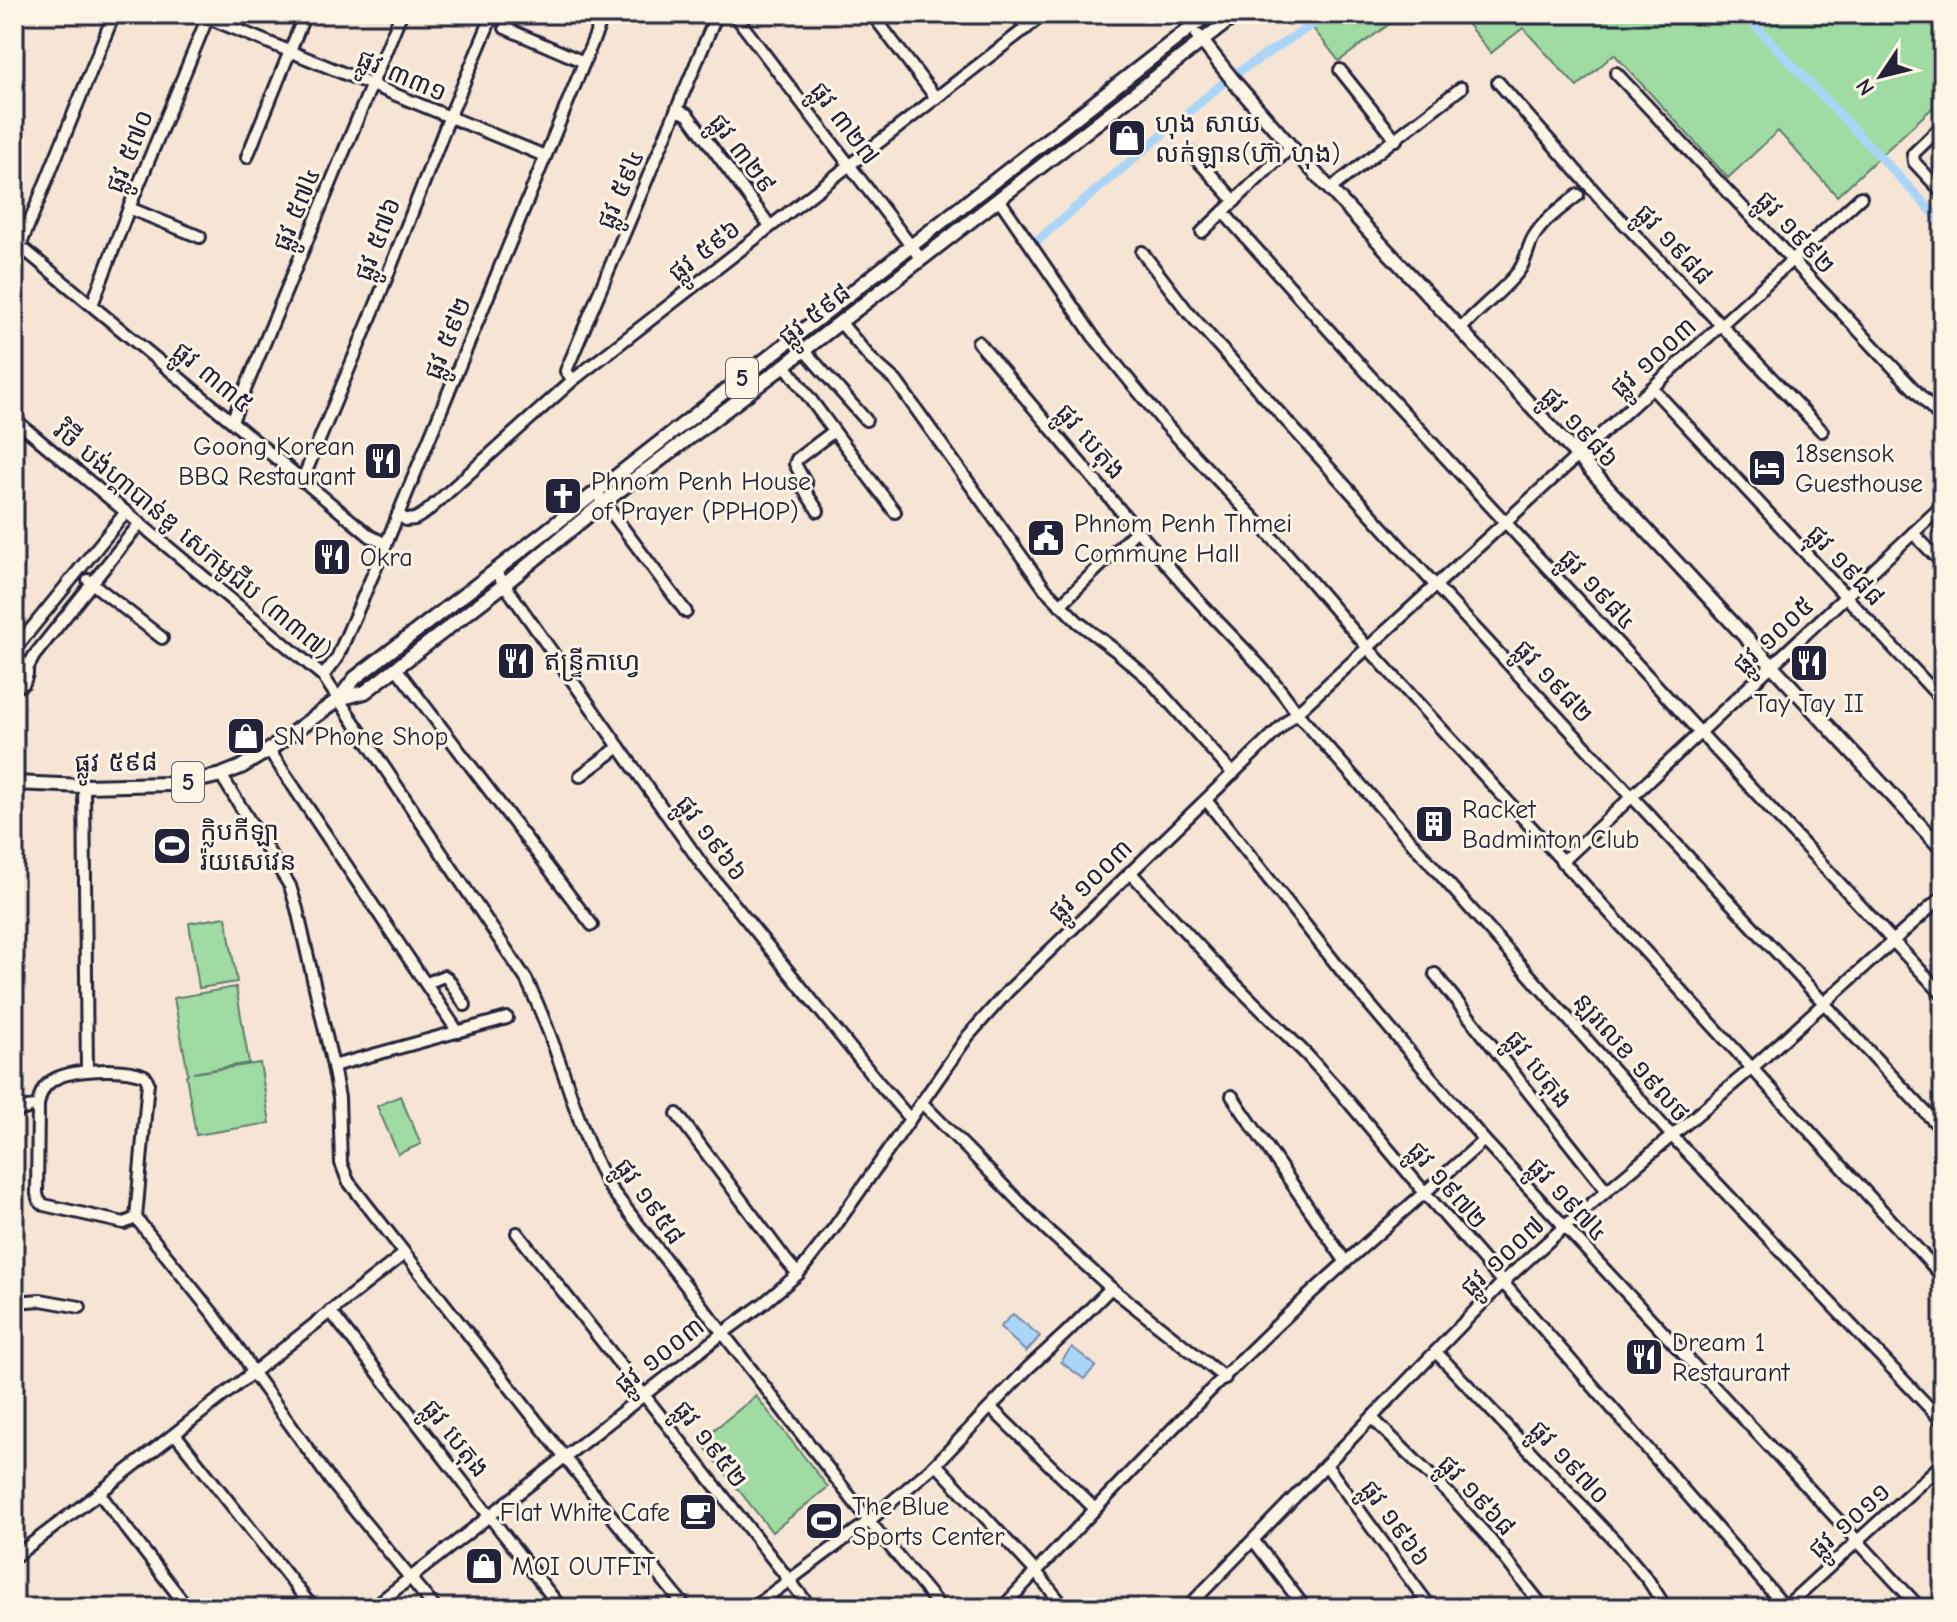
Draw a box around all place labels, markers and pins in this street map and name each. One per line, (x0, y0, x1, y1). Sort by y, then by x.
place label: ហុង សាយ លក់ឡាន(ហ៊ា ហុង) (1155, 109, 1341, 170)
shop icon: ហុង សាយ លក់ឡាន(ហ៊ា ហុង) (1106, 117, 1148, 159)
place label: Goong Korean BBQ Restaurant (178, 432, 357, 492)
place label: 18sensok Guesthouse (1795, 439, 1923, 499)
restaurant icon: Goong Korean BBQ Restaurant (362, 440, 404, 482)
hotel icon: 18sensok Guesthouse (1746, 447, 1788, 489)
place label: Phnom Penh House of Prayer (PPHOP) (591, 467, 811, 527)
church icon: Phnom Penh House of Prayer (PPHOP) (542, 475, 584, 517)
place label: Phnom Penh Thmei Commune Hall (1074, 509, 1292, 569)
public building icon: Phnom Penh Thmei Commune Hall (1025, 517, 1067, 559)
restaurant icon: Okra (311, 536, 353, 578)
place label: Okra (360, 543, 413, 573)
restaurant icon: ឥន្ទ្រីកាហ្វេ (495, 640, 537, 682)
restaurant icon: Tay Tay II (1788, 642, 1830, 684)
place label: ឥន្ទ្រីកាហ្វេ (544, 647, 640, 682)
place label: Tay Tay II (1754, 689, 1864, 719)
shop icon: SN Phone Shop (225, 715, 267, 757)
place label: SN Phone Shop (274, 722, 448, 752)
place label: Racket Badminton Club (1462, 795, 1639, 855)
building icon: Racket Badminton Club (1413, 803, 1455, 845)
place label: ក្លិបកីឡា រ៉យសេវេន (200, 817, 296, 877)
sports icon: ក្លិបកីឡា រ៉យសេវេន (151, 825, 193, 867)
place label: Dream 1 Restaurant (1672, 1328, 1791, 1388)
restaurant icon: Dream 1 Restaurant (1623, 1336, 1665, 1378)
cafe icon: Flat White Cafe (677, 1491, 719, 1533)
place label: The Blue Sports Center (852, 1492, 1005, 1552)
place label: Flat White Cafe (500, 1498, 670, 1528)
sports icon: The Blue Sports Center (803, 1500, 845, 1542)
shop icon: MOI OUTFIT (463, 1545, 505, 1587)
place label: MOI OUTFIT (512, 1552, 656, 1582)

